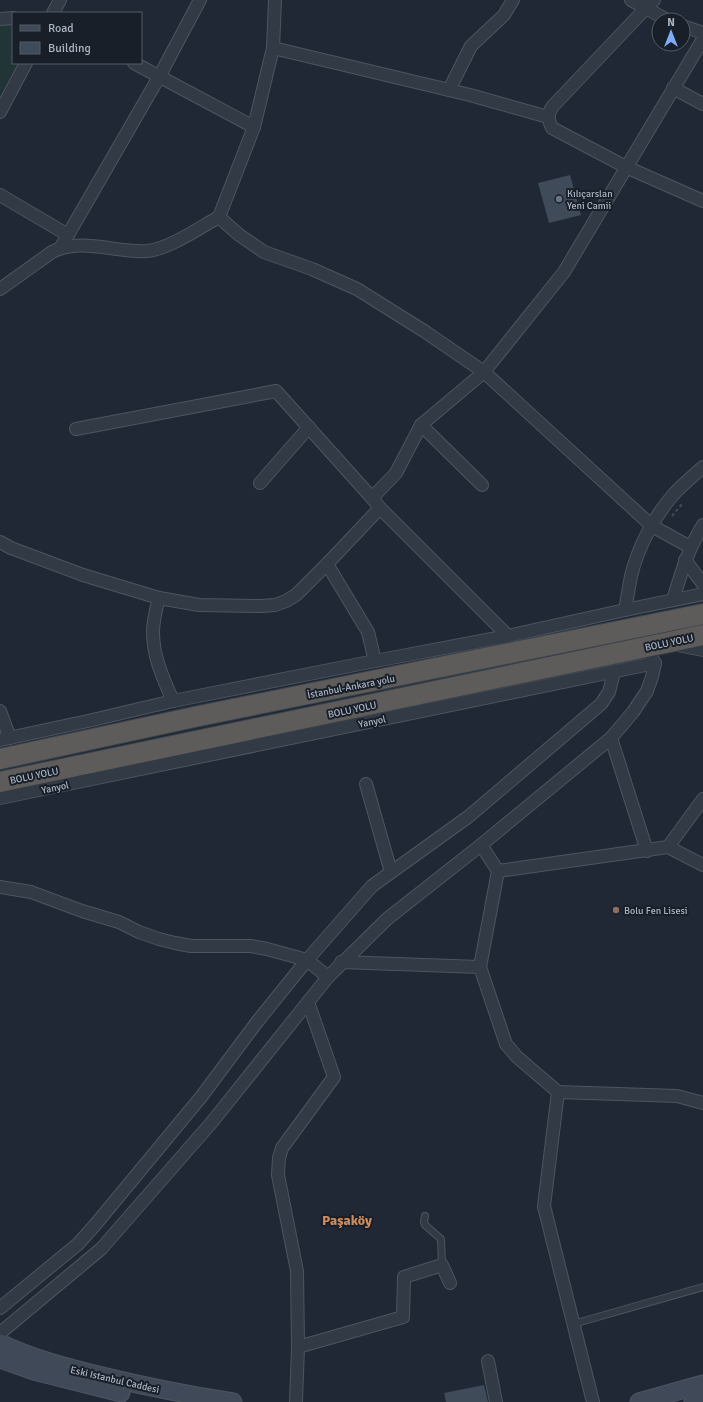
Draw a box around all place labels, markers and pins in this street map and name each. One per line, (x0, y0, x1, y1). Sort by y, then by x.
place label: Kılıçarslan Yeni Camii (567, 188, 613, 212)
marker: Kılıçarslan Yeni Camii (554, 194, 564, 204)
marker: Bolu Fen Lisesi (611, 905, 621, 915)
place label: Bolu Fen Lisesi (624, 905, 688, 917)

